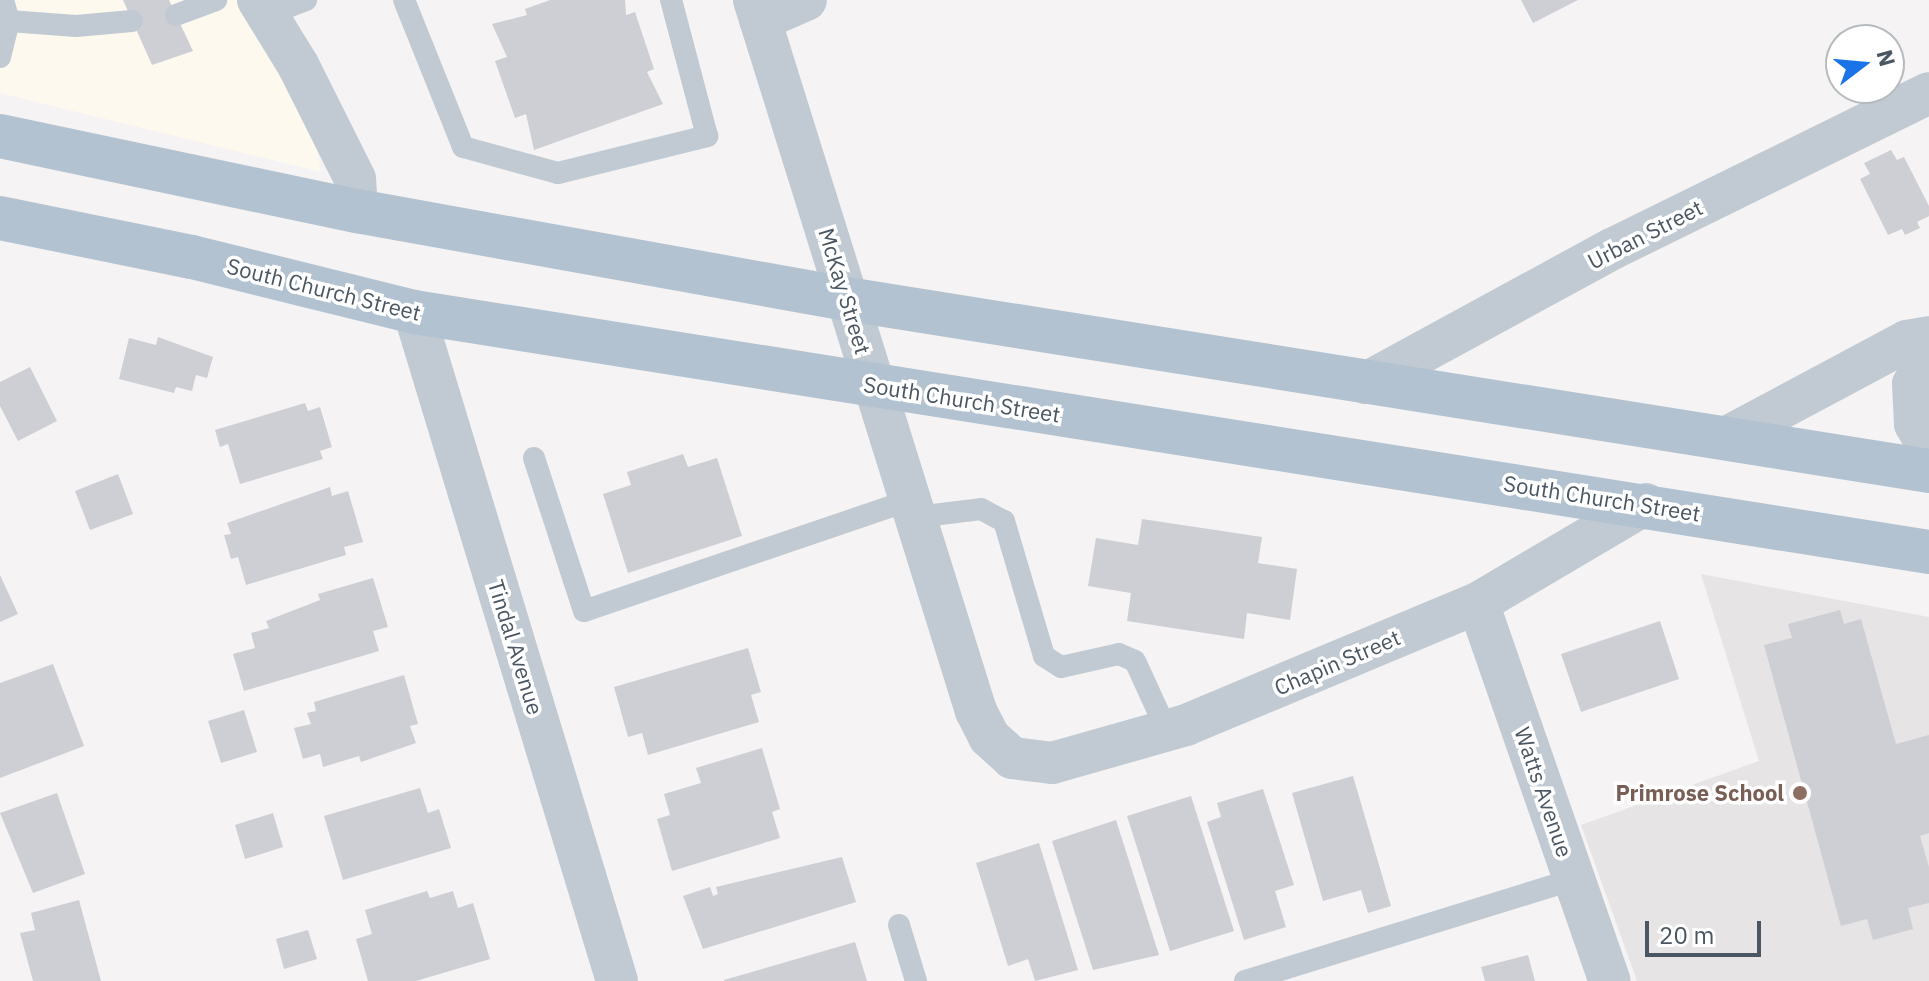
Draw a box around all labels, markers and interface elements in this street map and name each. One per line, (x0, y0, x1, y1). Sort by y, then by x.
north arrow (1825, 24, 1905, 104)
text: N (1870, 46, 1903, 69)
street label: Urban Street (1583, 194, 1707, 274)
street label: McKay Street (813, 225, 877, 357)
street label: South Church Street (224, 252, 424, 326)
street label: South Church Street (862, 370, 1062, 428)
street label: South Church Street (1502, 469, 1702, 527)
street label: Tindal Avenue (483, 576, 549, 718)
street label: Chapin Street (1270, 624, 1404, 700)
street label: Watts Avenue (1509, 724, 1579, 860)
place label: Primrose School (1615, 780, 1784, 806)
marker: Primrose School (1791, 784, 1809, 802)
scale bar (1649, 905, 1765, 955)
text: 20 m (1659, 919, 1714, 951)

